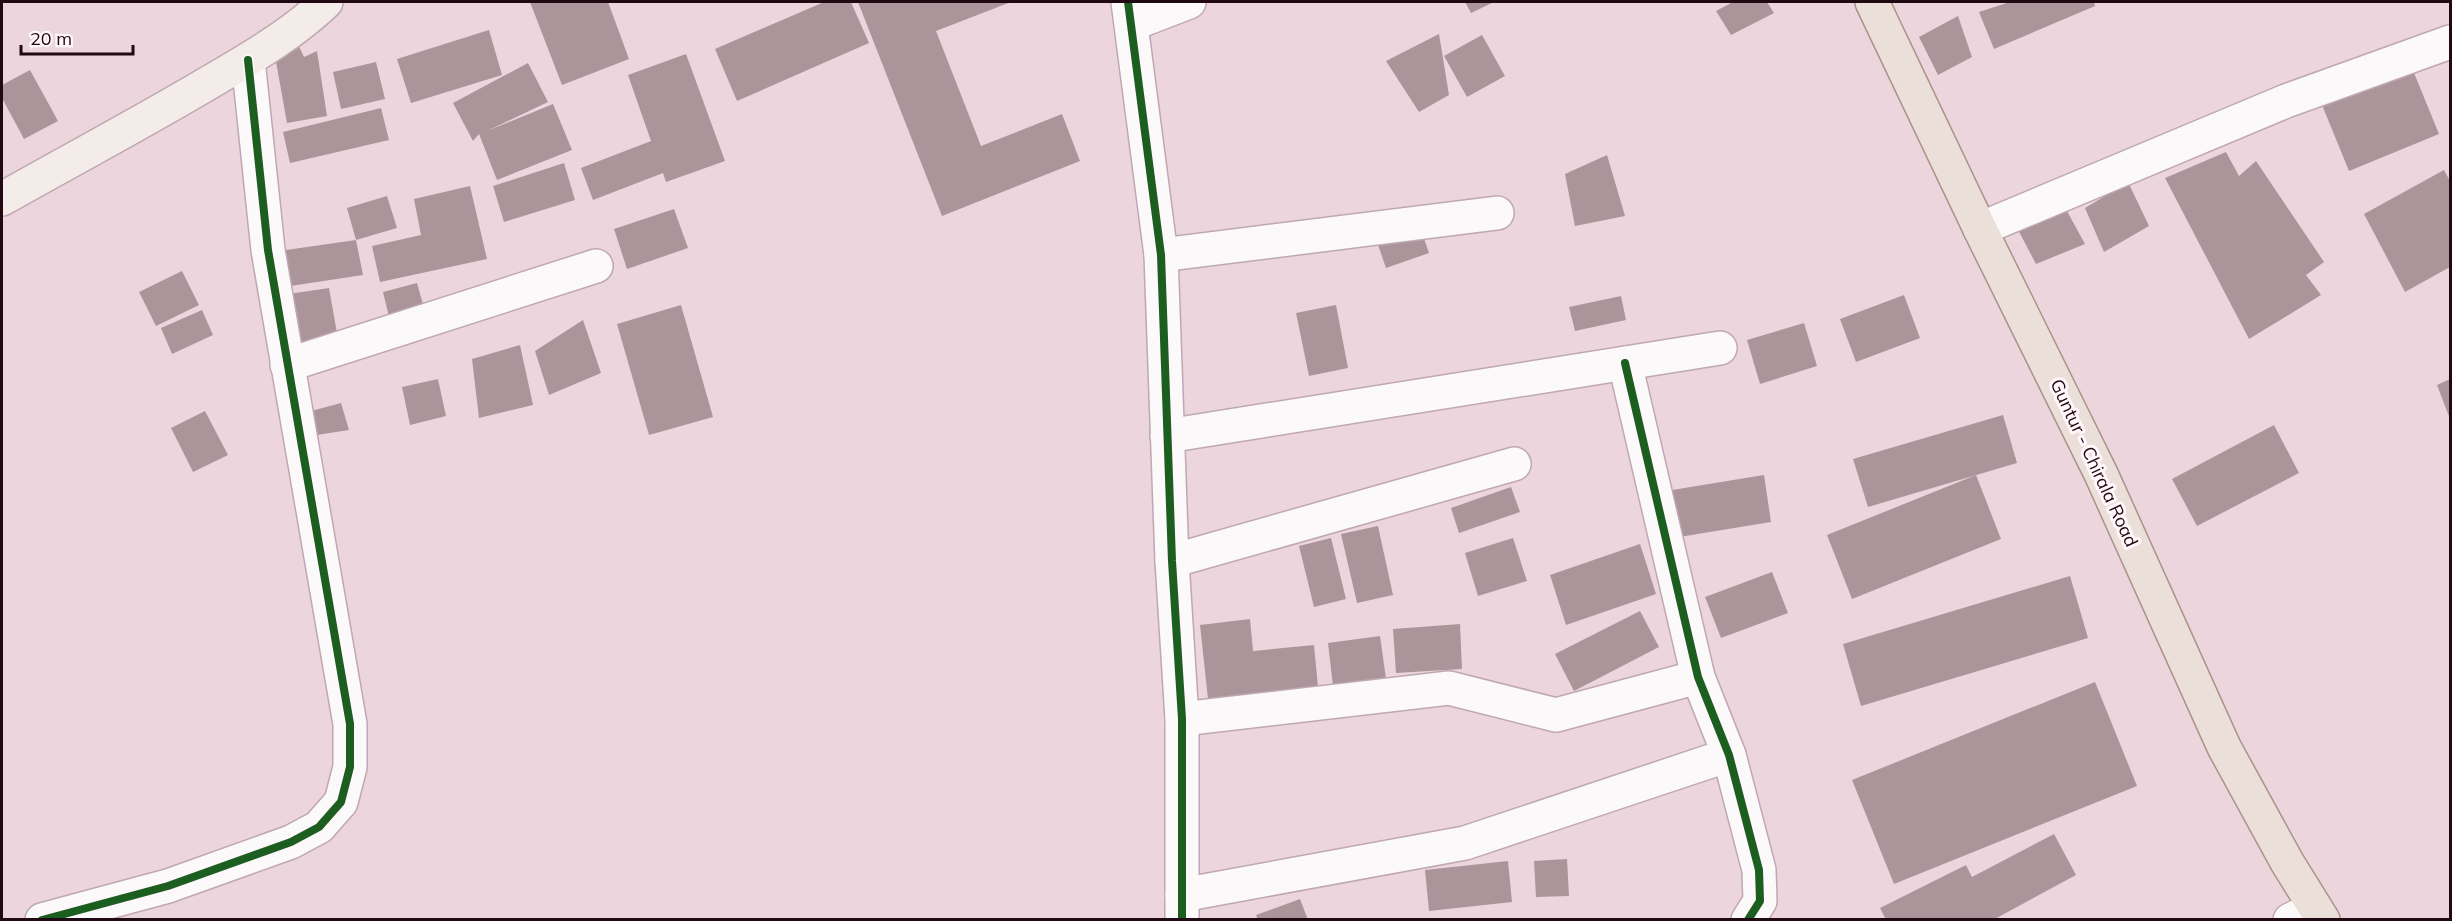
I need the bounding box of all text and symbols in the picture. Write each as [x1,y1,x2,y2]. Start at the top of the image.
scale bar [21,18,134,56]
text: 20 m [30,27,72,50]
street label: Guntur - Chirala Road [2045,375,2143,550]

